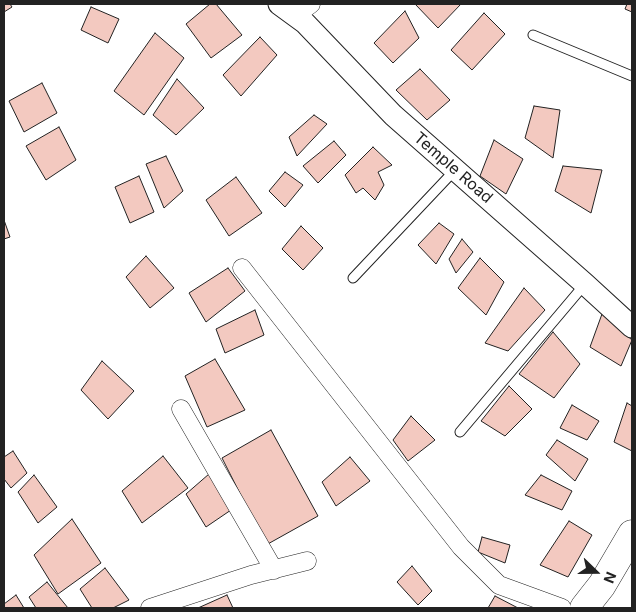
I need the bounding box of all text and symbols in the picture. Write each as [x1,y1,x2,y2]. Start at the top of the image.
street label: Temple Road [410,128,496,208]
north arrow [571,547,621,597]
text: N [600,570,620,586]

